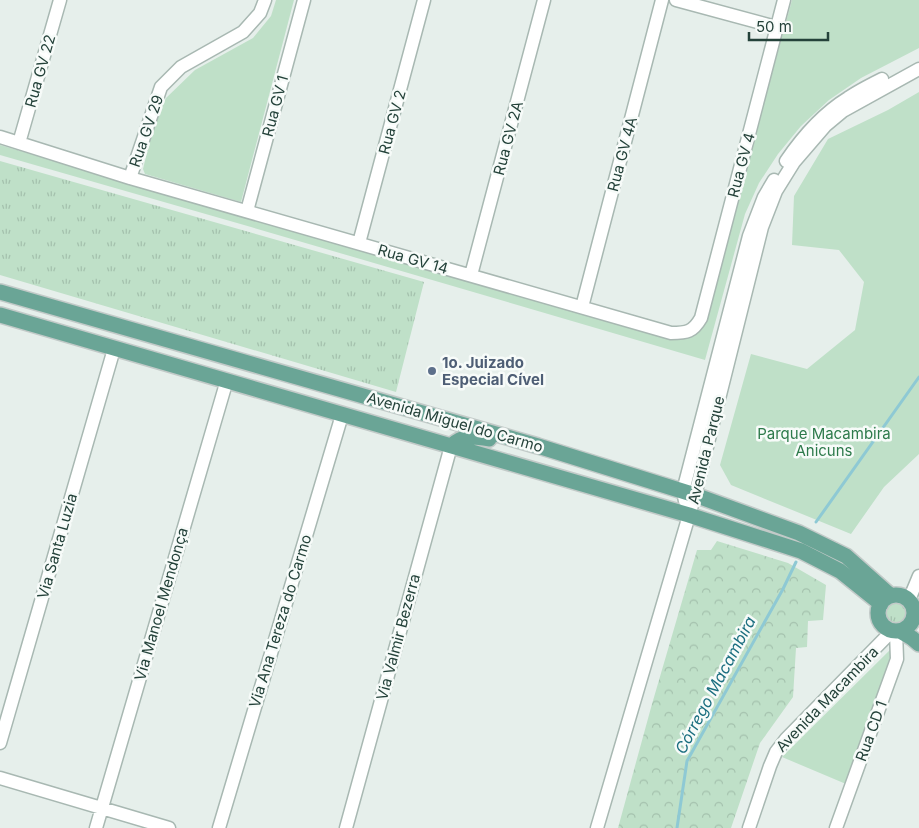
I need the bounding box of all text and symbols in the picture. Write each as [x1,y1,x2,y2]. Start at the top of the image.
scale bar [749,10,828,42]
text: 50 m [756,17,792,36]
street label: Rua GV 22 [21,32,59,110]
street label: Rua GV 1 [258,73,292,139]
street label: Rua GV 2 [374,88,410,156]
street label: Rua GV 29 [125,92,167,170]
street label: Rua GV 2A [489,99,527,177]
street label: Rua GV 4A [603,115,641,193]
street label: Rua GV 4 [723,131,759,199]
street label: Rua GV 14 [376,240,450,278]
place label: 1o. Juizado Especial Cível [442,353,544,389]
marker: 1o. Juizado Especial Cível [426,365,438,377]
street label: Avenida Miguel do Carmo [365,388,545,456]
street label: Avenida Parque [683,394,729,506]
park label: Parque Macambira Anicuns [757,424,891,460]
street label: Via Santa Luzia [33,491,81,601]
street label: Via Manoel Mendonça [130,525,192,683]
street label: Via Ana Tereza do Carmo [245,532,315,710]
street label: Via Valmir Bezerra [372,572,424,702]
water label: Córrego Macambira [670,613,760,757]
street label: Avenida Macambira [772,642,882,756]
street label: Rua CD 1 [851,698,891,764]

